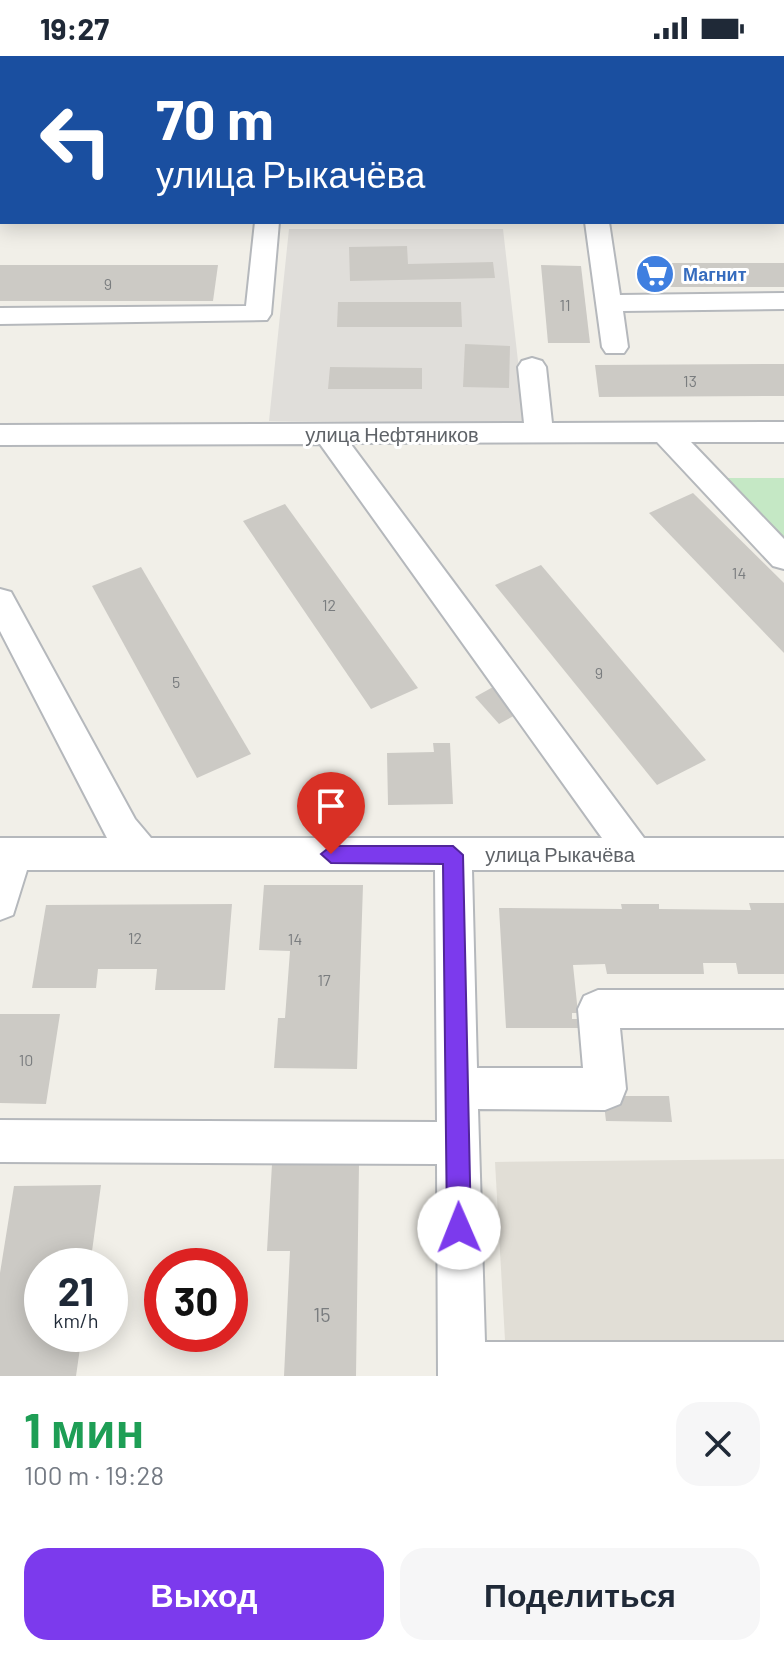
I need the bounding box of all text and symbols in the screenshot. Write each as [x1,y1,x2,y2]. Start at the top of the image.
text: 19:27 [40,10,109,46]
text: 70 m [156,84,274,151]
icon: left [24,88,128,192]
text: улица Рыкачёва [156,152,425,195]
supermarket icon: Магнит [634,253,676,295]
place label: Магнит [683,263,747,285]
house number: 9 [104,274,112,293]
house number: 11 [559,295,571,314]
house number: 13 [683,371,697,390]
street label: улица Нефтяников [305,422,479,446]
house number: 14 [732,563,746,582]
house number: 12 [322,595,336,614]
house number: 9 [595,663,603,682]
house number: 5 [172,672,180,691]
pin [297,772,365,854]
icon: arrive [309,784,353,828]
street label: улица Рыкачёва [485,842,636,866]
house number: 12 [128,928,142,947]
house number: 14 [288,929,302,948]
house number: 17 [317,970,331,989]
house number: 10 [19,1050,33,1069]
position arrow [417,1186,501,1270]
speed limit sign: 30 [144,1248,248,1352]
text: 21 [58,1266,94,1314]
house number: 15 [313,1302,331,1326]
text: km/h [53,1308,99,1332]
text: 1 мин [24,1400,145,1458]
button: close [676,1402,760,1486]
text: 100 m · 19:28 [24,1459,164,1490]
button: Выход [24,1548,384,1640]
button: Поделиться [400,1548,760,1640]

